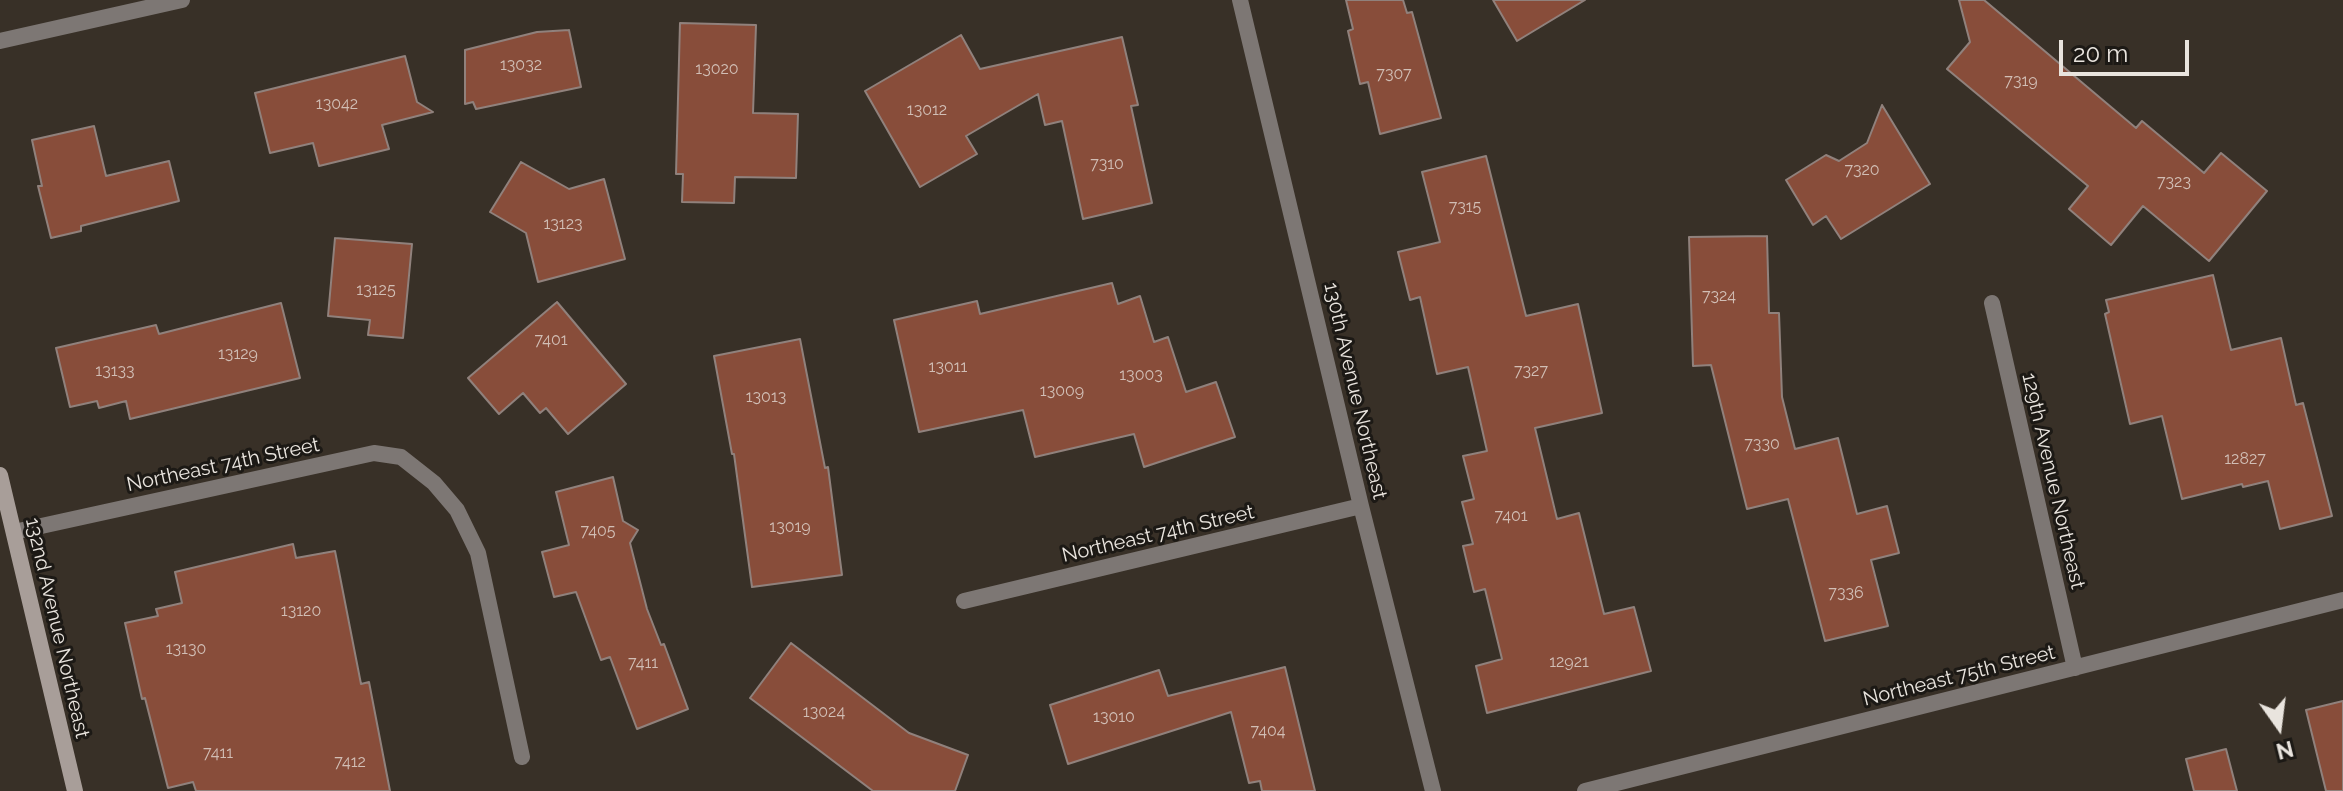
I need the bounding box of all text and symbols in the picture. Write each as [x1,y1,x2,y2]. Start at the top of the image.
scale bar [2063,24,2193,74]
text: 20 m [2073,39,2128,68]
house number: 13032 [500,55,542,75]
house number: 13020 [695,59,739,79]
house number: 7307 [1376,64,1412,84]
house number: 7319 [2004,71,2038,91]
house number: 13042 [316,94,358,114]
house number: 13012 [907,100,947,120]
house number: 7310 [1090,154,1124,174]
house number: 7320 [1844,160,1880,180]
house number: 7323 [2157,172,2191,192]
house number: 7315 [1449,197,1481,217]
house number: 13123 [543,214,583,234]
house number: 13125 [356,280,396,300]
street label: 130th Avenue Northeast [1318,280,1392,502]
house number: 7324 [1702,286,1736,306]
house number: 7401 [534,330,568,350]
house number: 13129 [218,344,258,364]
house number: 13011 [929,357,967,377]
house number: 13133 [95,361,135,381]
house number: 7327 [1514,361,1548,381]
house number: 13003 [1119,365,1163,385]
street label: 129th Avenue Northeast [2016,371,2090,591]
house number: 13009 [1040,381,1084,401]
house number: 13013 [746,387,786,407]
street label: Northeast 74th Street [125,433,321,497]
house number: 7330 [1744,434,1780,454]
house number: 12827 [2224,449,2266,469]
street label: Northeast 74th Street [1060,500,1256,568]
house number: 7401 [1494,506,1528,526]
street label: 132nd Avenue Northeast [20,515,94,741]
house number: 13019 [769,517,811,537]
house number: 7405 [581,521,615,541]
house number: 7336 [1828,583,1864,603]
house number: 13120 [281,601,321,621]
house number: 13130 [166,639,206,659]
street label: Northeast 75th Street [1861,641,2057,711]
house number: 12921 [1549,652,1589,672]
house number: 7411 [628,653,658,673]
north arrow [2239,687,2319,767]
house number: 13024 [803,702,845,722]
house number: 13010 [1093,707,1135,727]
house number: 7404 [1250,721,1286,741]
text: N [2274,736,2296,765]
house number: 7411 [203,743,233,763]
house number: 7412 [334,752,366,772]

